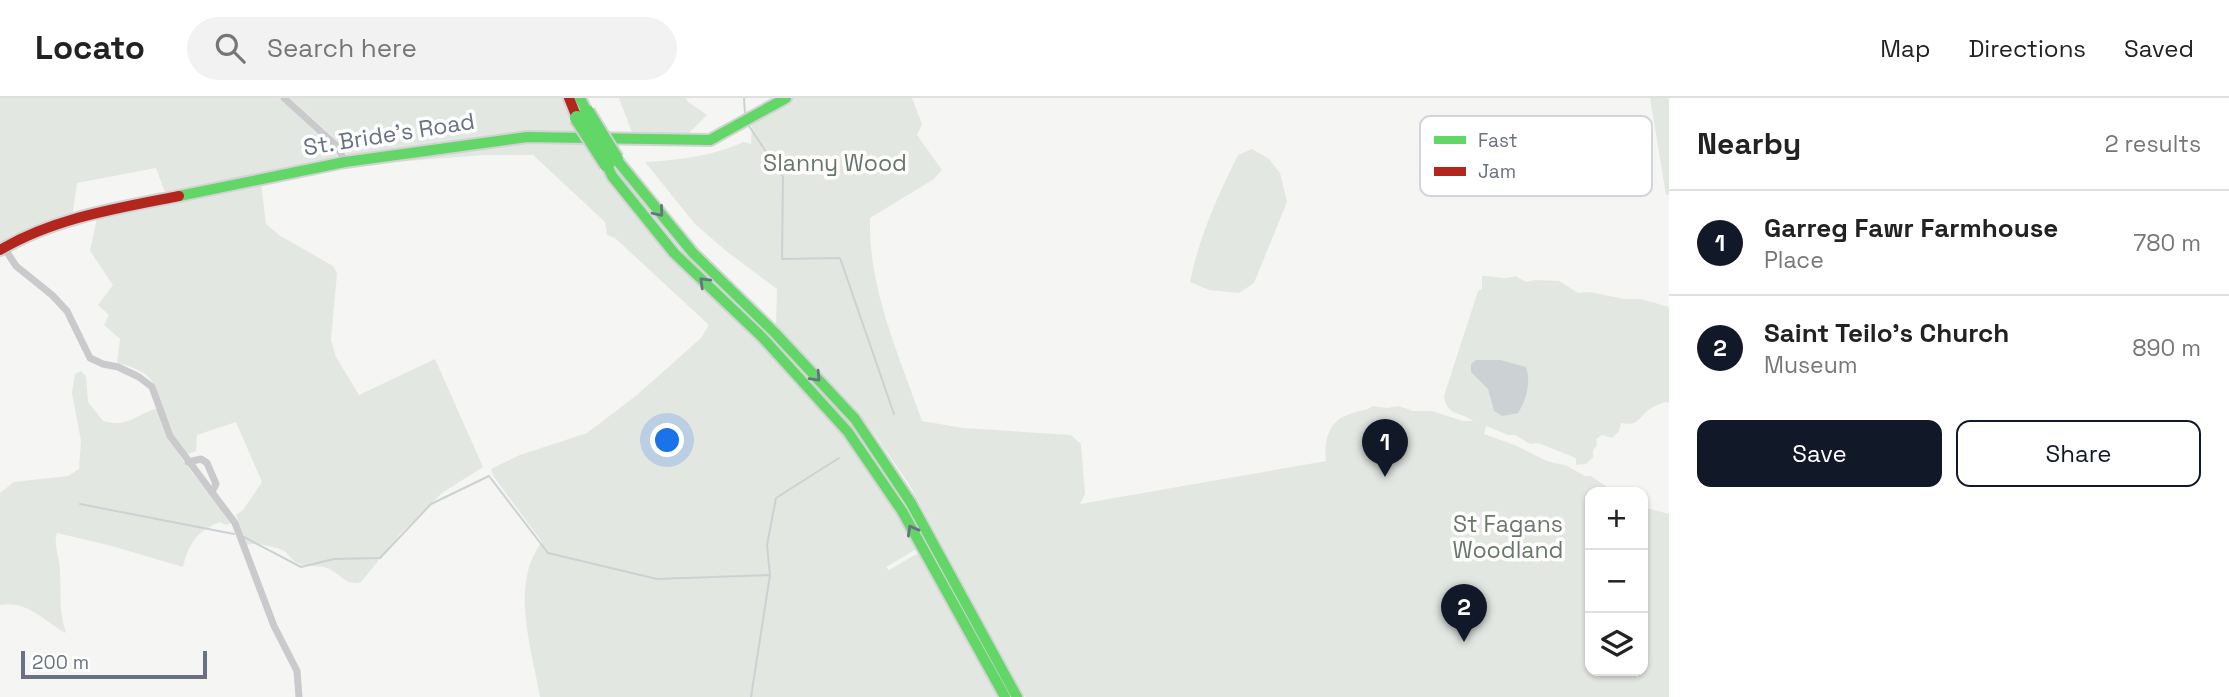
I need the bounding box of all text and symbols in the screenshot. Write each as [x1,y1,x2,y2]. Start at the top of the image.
search box [187,17,677,80]
text: Locato [35,27,145,69]
icon: search [211,29,249,67]
text: Search here [267,31,417,65]
text: Map [1880,33,1930,64]
text: Directions [1968,33,2086,64]
text: Saved [2124,33,2194,64]
street label: St. Bride's Road [301,106,477,162]
legend [1420,116,1652,196]
text: Nearby [1697,124,1801,163]
text: Fast [1478,128,1518,153]
text: 2 results [2105,129,2201,159]
park label: Slanny Wood [763,148,907,178]
text: Jam [1478,159,1516,184]
one-way arrow [651,204,663,217]
text: Garreg Fawr Farmhouse [1764,211,2058,245]
text: 1 [1715,228,1725,258]
text: 780 m [2133,228,2201,258]
text: Place [1764,245,1824,275]
one-way arrow [700,277,713,290]
text: Saint Teilo's Church [1764,316,2009,350]
text: 2 [1713,333,1727,363]
text: 890 m [2132,333,2201,363]
text: Museum [1764,350,1858,380]
one-way arrow [807,369,820,382]
pin: 1 [1362,419,1408,477]
button: Save [1697,420,1942,487]
button: Share [1956,420,2201,487]
your location [650,423,684,457]
map controls [1585,487,1648,676]
button: + [1585,487,1648,550]
park label: St Fagans Woodland [1453,509,1563,565]
one-way arrow [907,525,920,538]
button: − [1585,550,1648,613]
pin: 2 [1441,584,1487,642]
button: layers [1585,613,1648,676]
scale bar [21,648,206,680]
text: 200 m [32,650,89,675]

